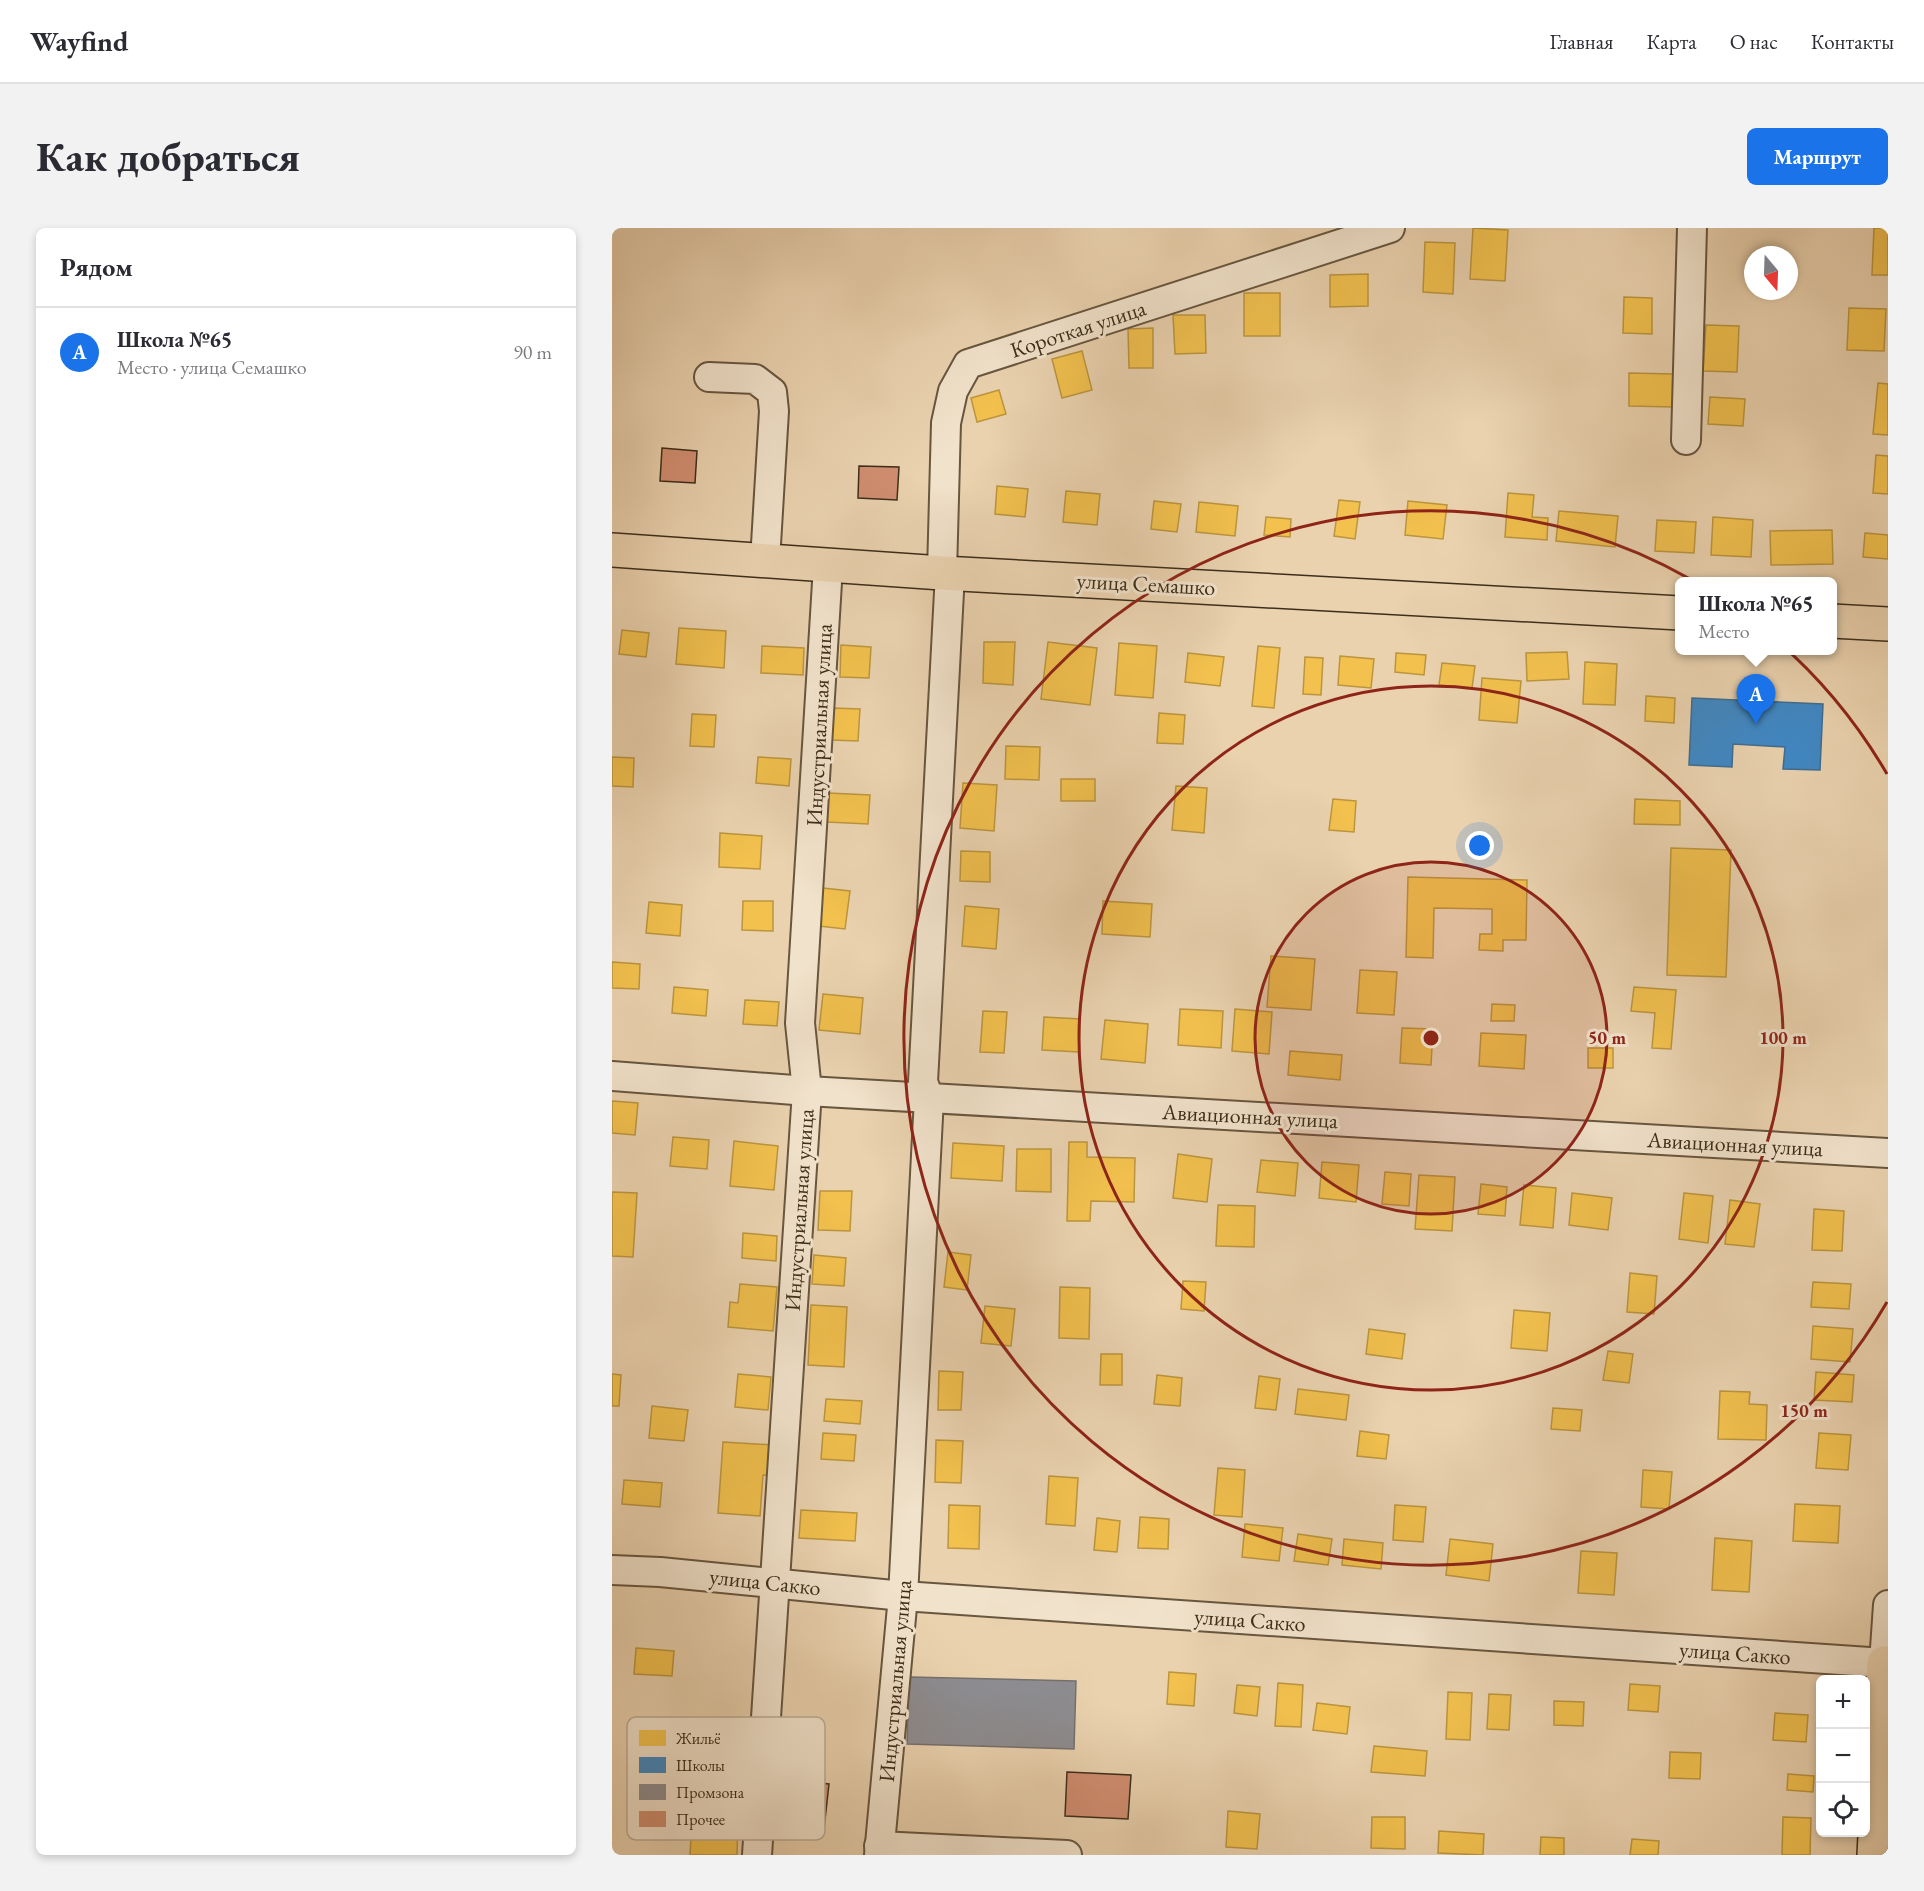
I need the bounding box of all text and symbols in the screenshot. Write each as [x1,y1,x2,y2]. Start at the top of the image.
text: Wayfind [30,23,128,59]
text: Главная [1549,28,1613,55]
text: Карта [1646,28,1697,55]
text: О нас [1730,28,1778,55]
text: Контакты [1811,28,1894,55]
button: Маршрут [1747,128,1888,185]
text: Как добраться [36,129,300,184]
north arrow [1744,246,1798,300]
text: Рядом [60,250,133,284]
street label: Короткая улица [1007,293,1150,365]
text: Школа №65 [117,325,232,354]
text: A [72,339,87,365]
text: 90 m [513,339,552,365]
text: Место · улица Семашко [117,354,307,380]
street label: улица Семашко [1076,566,1216,602]
popup [1675,577,1837,655]
text: Школа №65 [1698,589,1814,618]
text: Место [1698,618,1750,644]
street label: Индустриальная улица [799,623,839,827]
pin: A [1736,674,1776,724]
your location [1465,831,1494,860]
text: 50 m [1588,1026,1626,1049]
text: 100 m [1759,1026,1807,1049]
centre of rings [1421,1028,1441,1048]
street label: Авиационная улица [1160,1097,1339,1135]
street label: Индустриальная улица [777,1108,821,1312]
street label: Авиационная улица [1645,1125,1824,1163]
text: 150 m [1780,1399,1828,1422]
street label: улица Сакко [708,1562,822,1602]
street label: Индустриальная улица [872,1578,918,1783]
street label: улица Сакко [1193,1602,1307,1638]
street label: улица Сакко [1678,1635,1792,1671]
map controls [1816,1675,1870,1837]
button: + [1816,1675,1870,1729]
legend [627,1717,825,1840]
text: Жильё [675,1728,721,1749]
button: − [1816,1729,1870,1783]
text: Школы [676,1755,725,1776]
text: Промзона [676,1782,745,1803]
button: locate [1816,1783,1870,1837]
text: Прочее [676,1809,725,1830]

